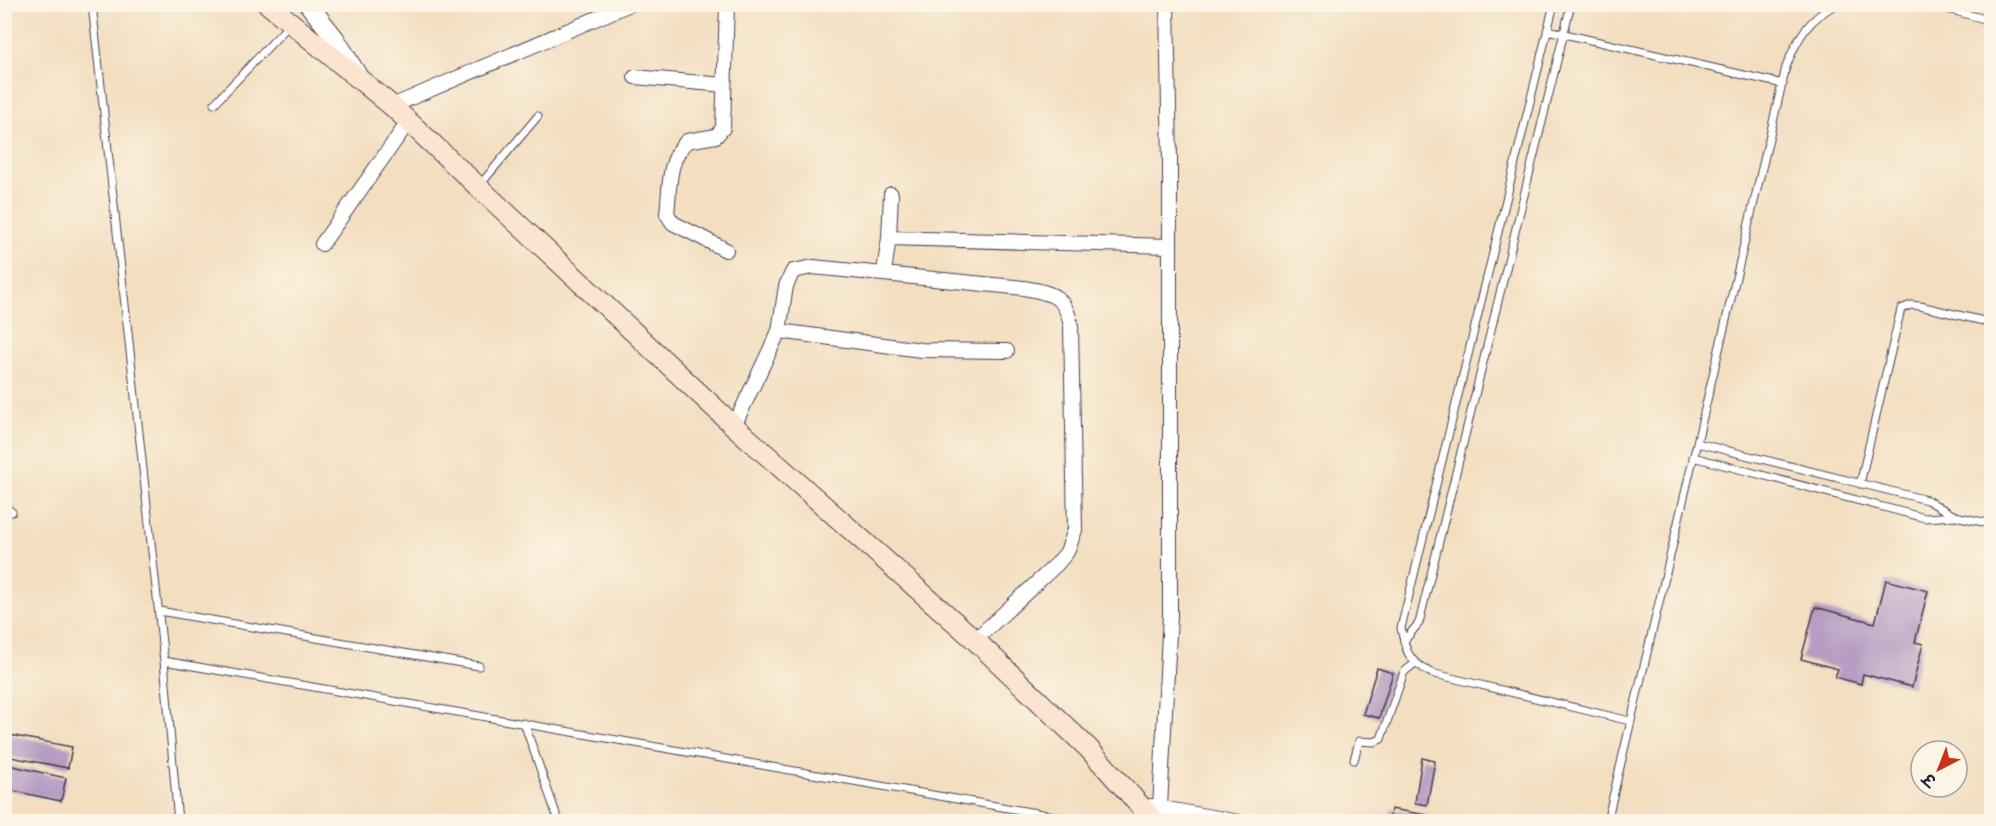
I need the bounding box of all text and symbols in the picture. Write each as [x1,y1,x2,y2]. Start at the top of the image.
north arrow [1909,739,1969,799]
text: उ [1917,765,1944,792]

